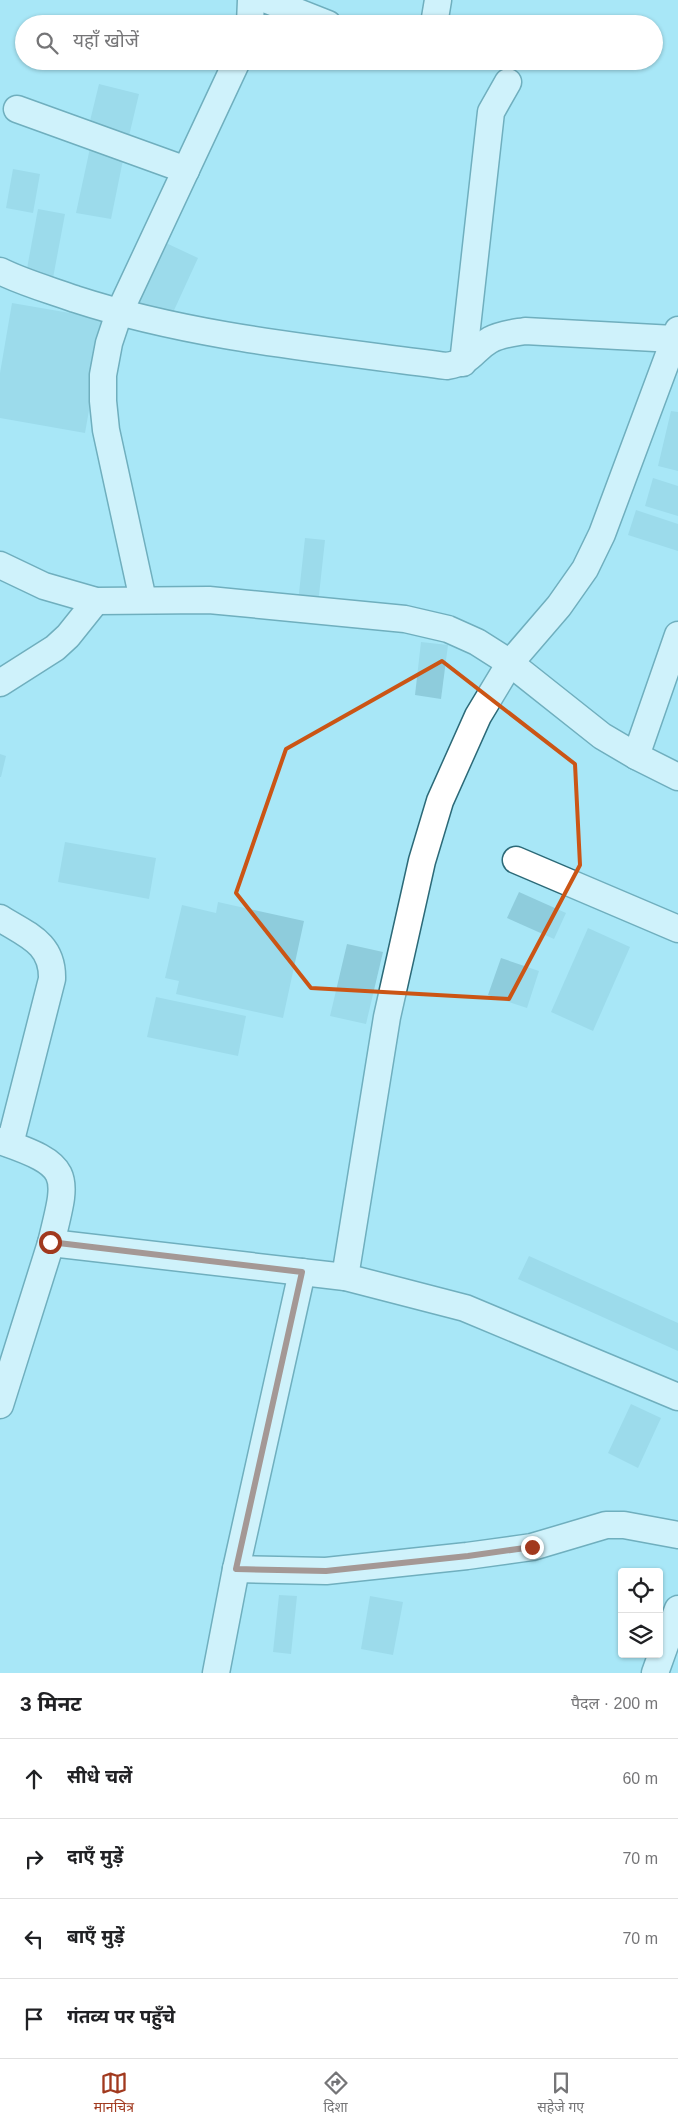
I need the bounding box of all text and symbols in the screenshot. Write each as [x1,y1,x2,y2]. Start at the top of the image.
search box [15,15,663,70]
icon: search [33,29,61,57]
text: यहाँ खोजें [73,30,139,51]
route start [39,1231,62,1254]
route end [521,1536,544,1559]
map controls [618,1568,663,1658]
button: locate [618,1568,663,1613]
button: layers [618,1613,663,1658]
text: 3 मिनट [20,1692,82,1715]
text: पैदल · 200 m [571,1695,658,1712]
icon: ahead [20,1765,48,1793]
text: सीधे चलें [67,1766,132,1787]
text: 60 m [622,1770,658,1787]
icon: right [20,1845,48,1873]
text: दाएँ मुड़ें [67,1846,123,1867]
text: 70 m [622,1850,658,1867]
icon: left [20,1925,48,1953]
text: बाएँ मुड़ें [67,1926,124,1947]
text: 70 m [622,1930,658,1947]
icon: arrive [20,2005,48,2033]
text: गंतव्य पर पहुँचे [67,2006,175,2027]
tab: मानचित्र [94,2069,134,2118]
tab: दिशा [322,2069,350,2118]
tab: सहेजे गए [537,2069,584,2118]

